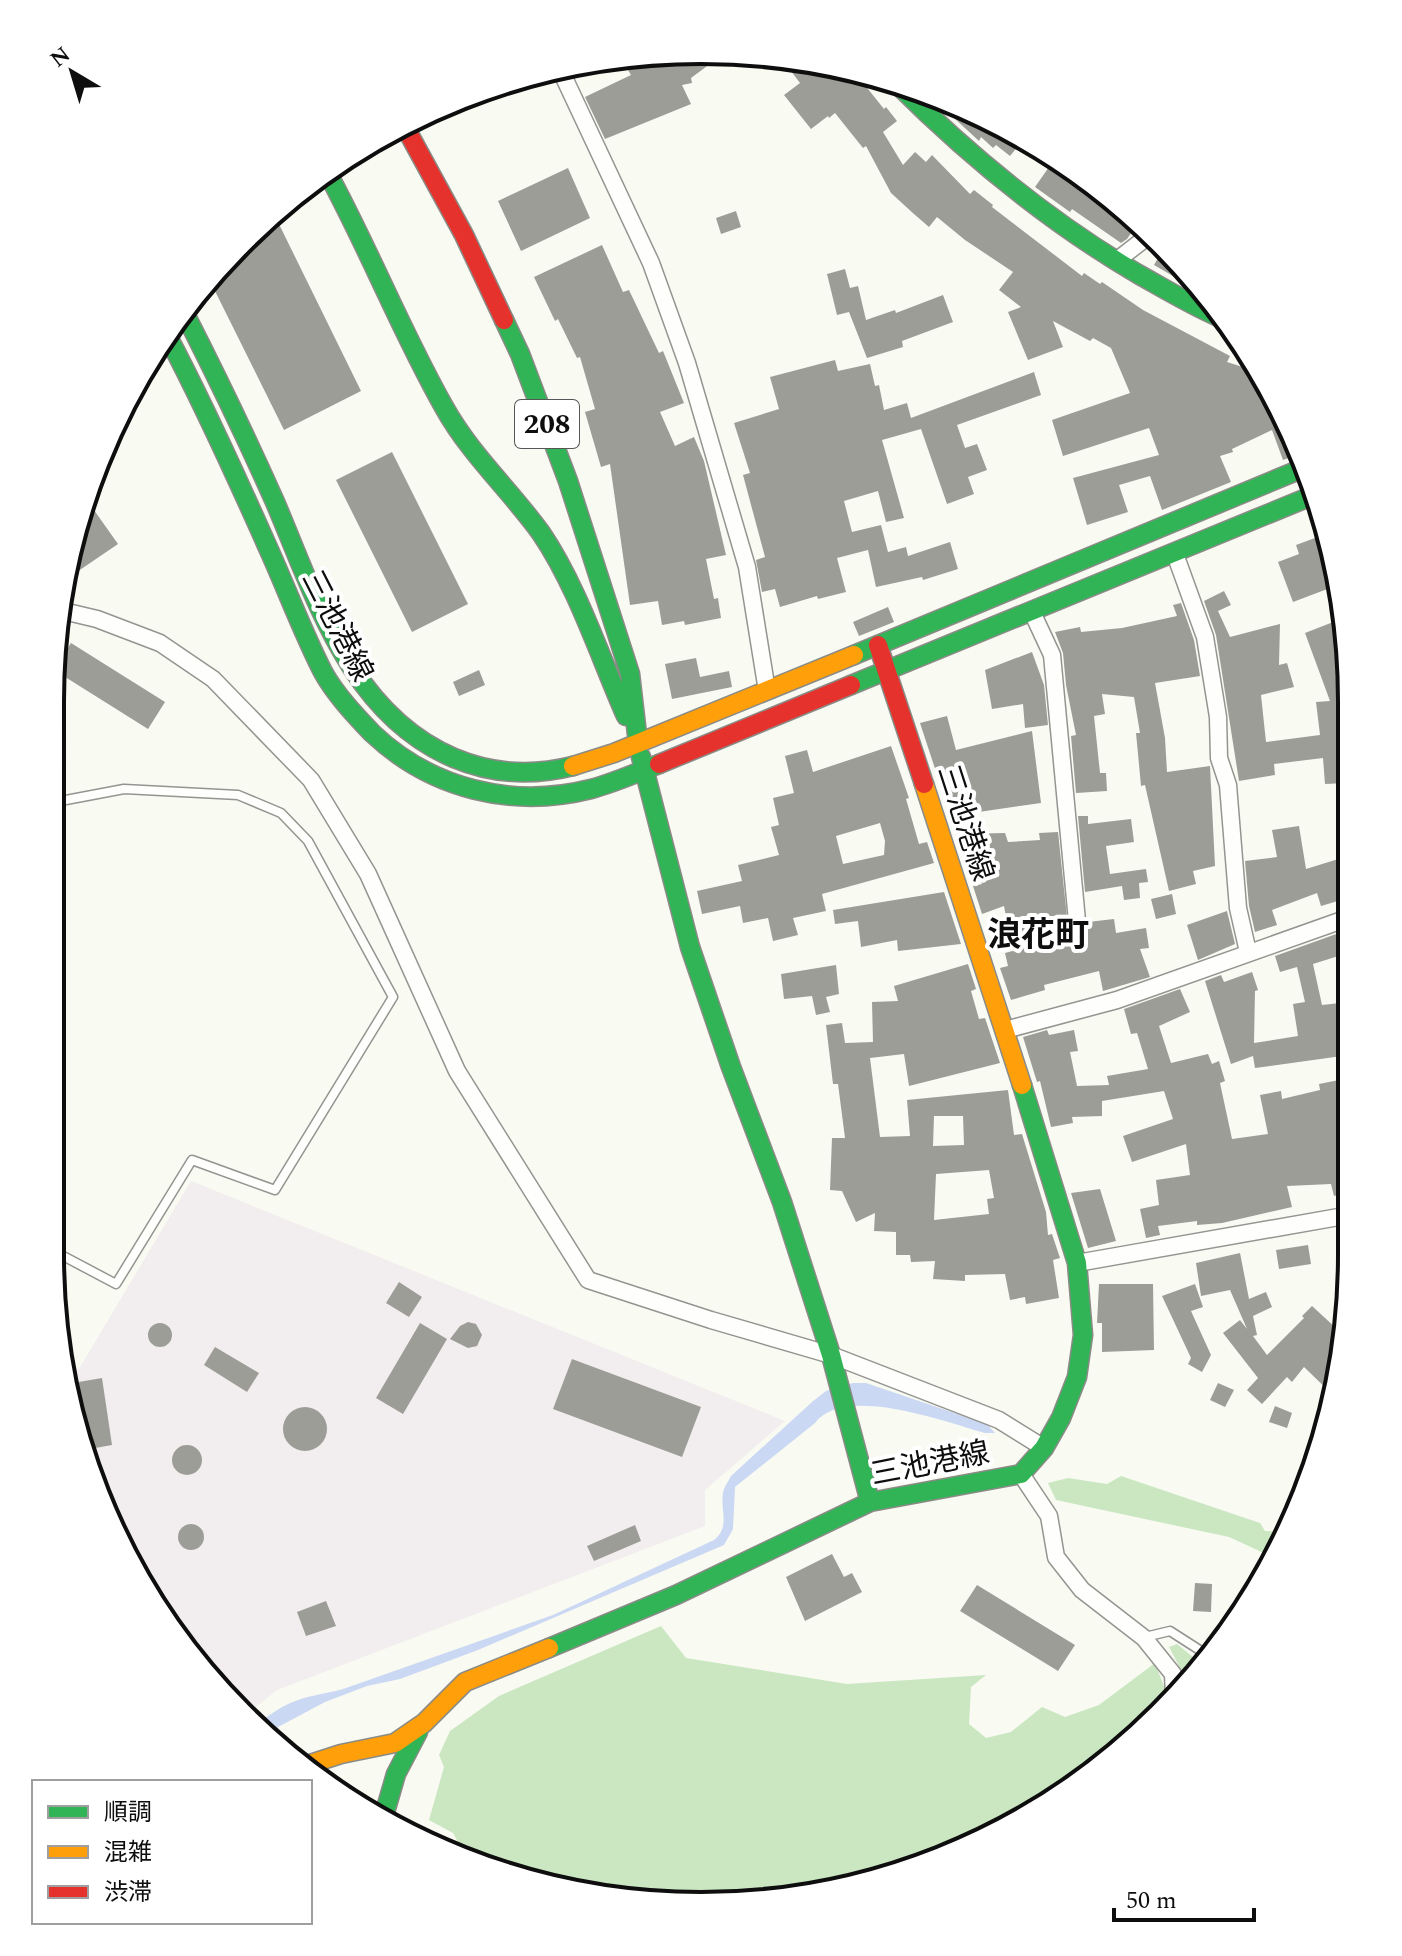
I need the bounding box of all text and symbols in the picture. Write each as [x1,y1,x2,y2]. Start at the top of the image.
north arrow [32,32,112,112]
text: N [43,39,78,76]
road number: 208 [515,400,579,448]
street label: 三池港線 [289,562,385,690]
street label: 三池港線 [925,759,1005,887]
district label: 浪花町 [987,910,1089,962]
street label: 三池港線 [867,1430,993,1498]
legend [32,1780,312,1924]
text: 順調 [104,1795,152,1831]
text: 混雑 [104,1835,152,1871]
scale bar [1114,1872,1254,1922]
text: 渋滞 [104,1875,152,1911]
text: 50 m [1126,1883,1177,1919]

